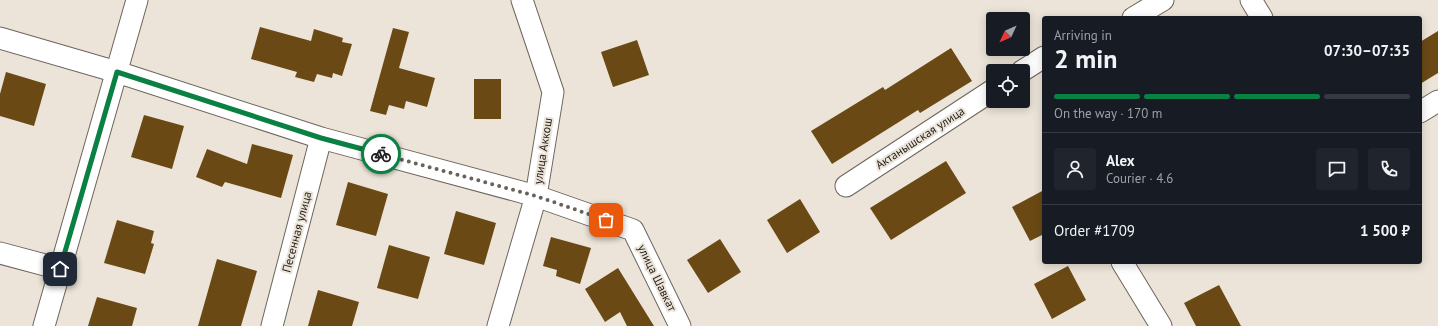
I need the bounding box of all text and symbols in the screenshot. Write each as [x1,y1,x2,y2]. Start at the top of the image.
north arrow [986,12,1030,56]
map controls [986,12,1030,108]
text: Arriving in [1054,27,1112,44]
text: 07:30–07:35 [1324,41,1410,60]
text: 2 min [1054,42,1117,75]
button: locate [986,64,1030,108]
street label: Актанышская улица [872,103,967,172]
text: On the way · 170 m [1054,105,1162,122]
street label: улица Аккош [530,117,555,185]
courier [361,134,401,174]
icon: bike [370,143,392,165]
button: person [1054,148,1096,190]
button: chat [1316,148,1358,190]
button: phone [1368,148,1410,190]
text: Alex [1106,151,1135,170]
text: Courier · 4.6 [1106,170,1173,187]
street label: Песенная улица [278,190,315,274]
pin [589,203,623,237]
icon: bag [595,209,617,231]
text: Order #1709 [1054,221,1135,240]
text: 1 500 ₽ [1360,221,1410,240]
street label: улица Шавкат [635,242,680,314]
pin [43,252,77,286]
icon: home [49,258,71,280]

